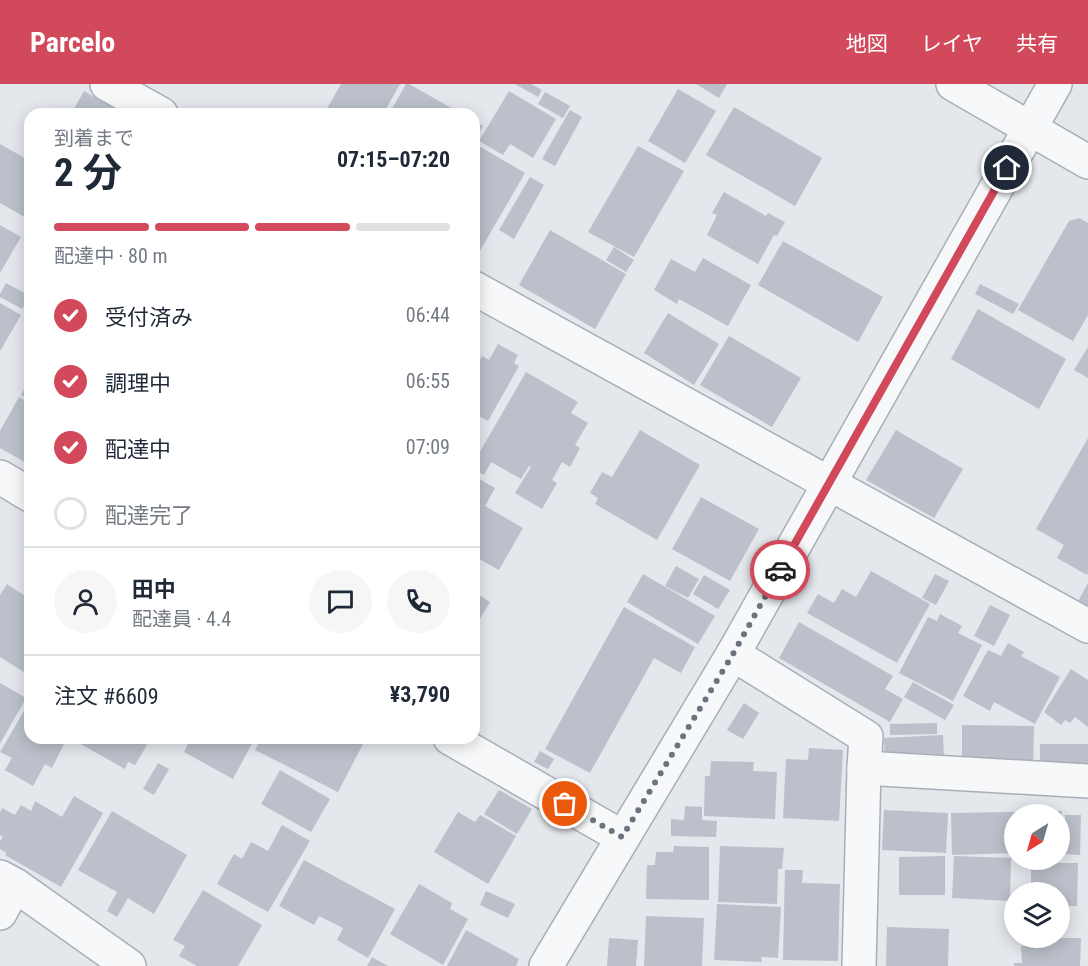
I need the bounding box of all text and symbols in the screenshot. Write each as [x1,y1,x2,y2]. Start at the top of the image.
text: Parcelo [30,26,115,59]
text: 地図 [846,32,888,56]
text: レイヤ [921,32,983,56]
text: 共有 [1016,32,1058,56]
text: 到着まで [54,126,134,150]
pin [981,142,1032,193]
text: 07:15–07:20 [337,147,450,172]
text: 2 分 [54,150,122,196]
icon: home [990,151,1023,184]
text: 配達中 · 80 m [54,244,167,268]
icon: check [54,299,87,332]
text: 06:44 [406,303,450,327]
text: 受付済み [105,305,193,330]
icon: check [54,365,87,398]
text: 06:55 [406,369,450,393]
text: 調理中 [105,371,171,396]
icon: check [54,431,87,464]
text: 07:09 [406,435,450,459]
text: 配達中 [105,437,171,462]
text: 配達完了 [105,503,193,528]
courier [750,540,810,600]
icon: car [764,554,797,587]
button: person [54,570,117,633]
button: chat [309,570,372,633]
button: phone [387,570,450,633]
text: 田中 [132,577,176,602]
text: 配達員 · 4.4 [132,607,231,631]
text: ¥3,790 [390,682,450,707]
text: 注文 #6609 [54,684,159,709]
pin [539,778,590,829]
icon: bag [548,787,581,820]
north arrow [1004,804,1070,870]
map controls [1004,804,1070,948]
button: layers [1004,882,1070,948]

